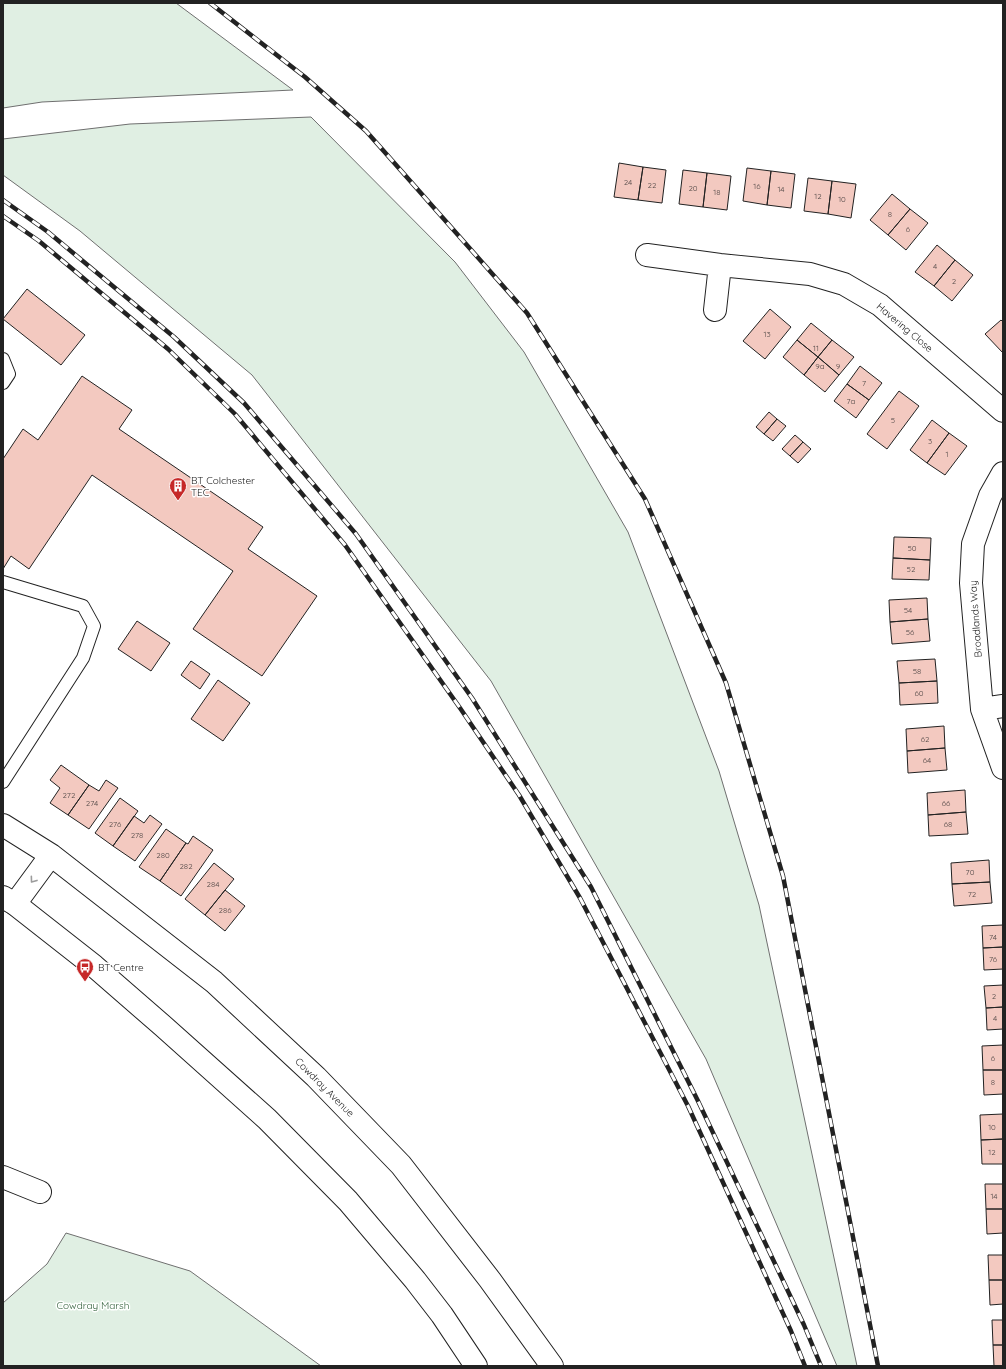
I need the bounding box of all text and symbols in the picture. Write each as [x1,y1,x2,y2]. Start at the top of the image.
house number: 24 [624,177,632,187]
house number: 22 [648,180,657,190]
house number: 16 [753,181,761,191]
house number: 20 [688,183,698,193]
house number: 14 [777,184,785,194]
house number: 18 [713,187,721,197]
house number: 12 [814,191,822,201]
house number: 10 [838,194,846,204]
house number: 8 [888,209,892,219]
house number: 6 [906,224,911,234]
house number: 4 [933,261,937,271]
house number: 2 [952,276,957,286]
street label: Havering Close [874,300,936,355]
house number: 13 [763,329,771,339]
house number: 11 [813,343,819,353]
house number: 9a [815,361,825,371]
house number: 9 [836,361,841,371]
house number: 7 [862,378,866,388]
house number: 7a [847,396,856,406]
house number: 5 [891,415,895,425]
house number: 3 [928,436,932,446]
house number: 1 [946,449,949,459]
place label: BT Colchester TEC [191,474,255,499]
building icon: BT Colchester TEC [168,476,188,501]
house number: 50 [907,543,917,553]
house number: 52 [907,564,916,574]
street label: Broadlands Way [966,580,985,658]
house number: 54 [904,605,912,615]
house number: 56 [906,627,915,637]
house number: 58 [913,666,921,676]
house number: 60 [914,688,924,698]
house number: 62 [921,734,930,744]
house number: 64 [923,755,931,765]
house number: 272 [63,790,76,800]
house number: 274 [86,798,98,808]
house number: 66 [942,798,951,808]
house number: 276 [109,819,122,829]
house number: 68 [944,819,952,829]
house number: 278 [131,830,143,840]
house number: 280 [156,850,170,860]
house number: 282 [179,861,193,871]
house number: 70 [966,867,975,877]
one-way arrow [30,876,38,883]
house number: 284 [207,879,219,889]
house number: 72 [968,889,977,899]
house number: 286 [218,905,232,915]
house number: 74 [989,932,997,942]
house number: 76 [989,954,998,964]
bus stop icon: BT Centre [75,957,95,982]
place label: BT Centre [98,961,144,974]
house number: 2 [992,991,997,1001]
house number: 4 [993,1013,997,1023]
house number: 6 [991,1053,996,1063]
street label: Cowdray Avenue [292,1055,357,1120]
house number: 8 [991,1077,995,1087]
house number: 10 [988,1122,996,1132]
house number: 12 [988,1147,996,1157]
house number: 14 [990,1191,998,1201]
park label: Cowdray Marsh [57,1299,129,1312]

